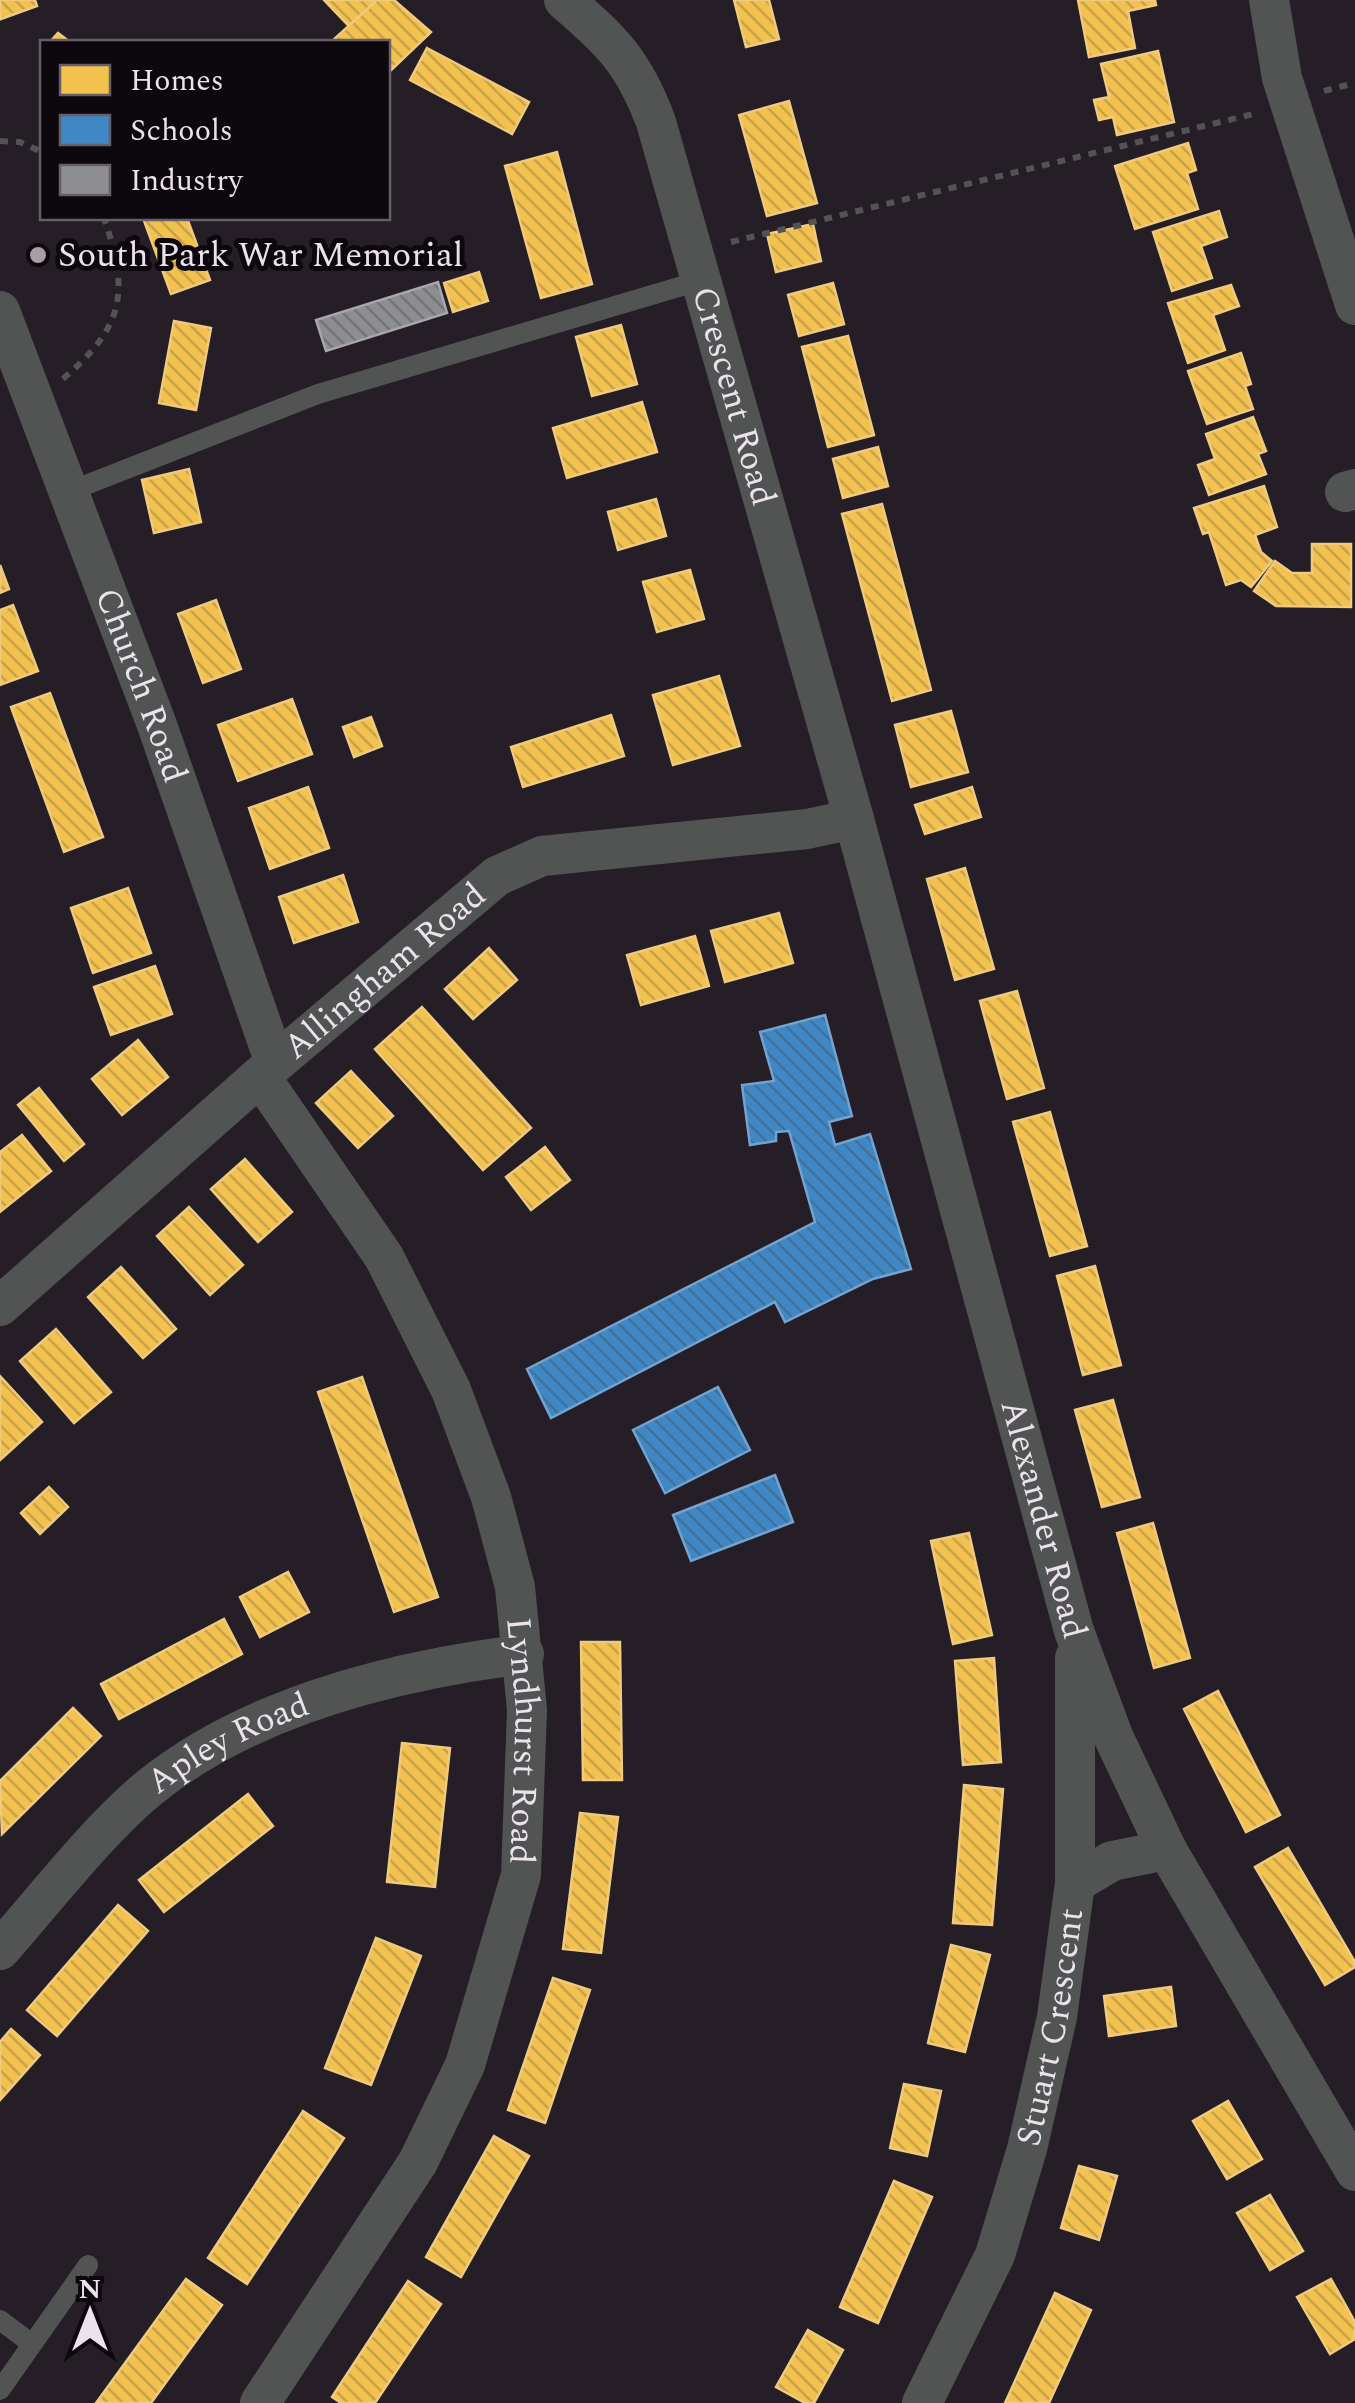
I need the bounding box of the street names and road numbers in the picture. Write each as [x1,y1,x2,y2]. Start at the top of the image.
street label: Crescent Road [678,280,790,512]
street label: Church Road [81,580,202,790]
street label: Allingham Road [271,870,498,1072]
street label: Alexander Road [986,1394,1101,1645]
street label: Lyndhurst Road [492,1615,554,1865]
street label: Apley Road [135,1678,316,1807]
street label: Stuart Crescent [1002,1905,1098,2151]

